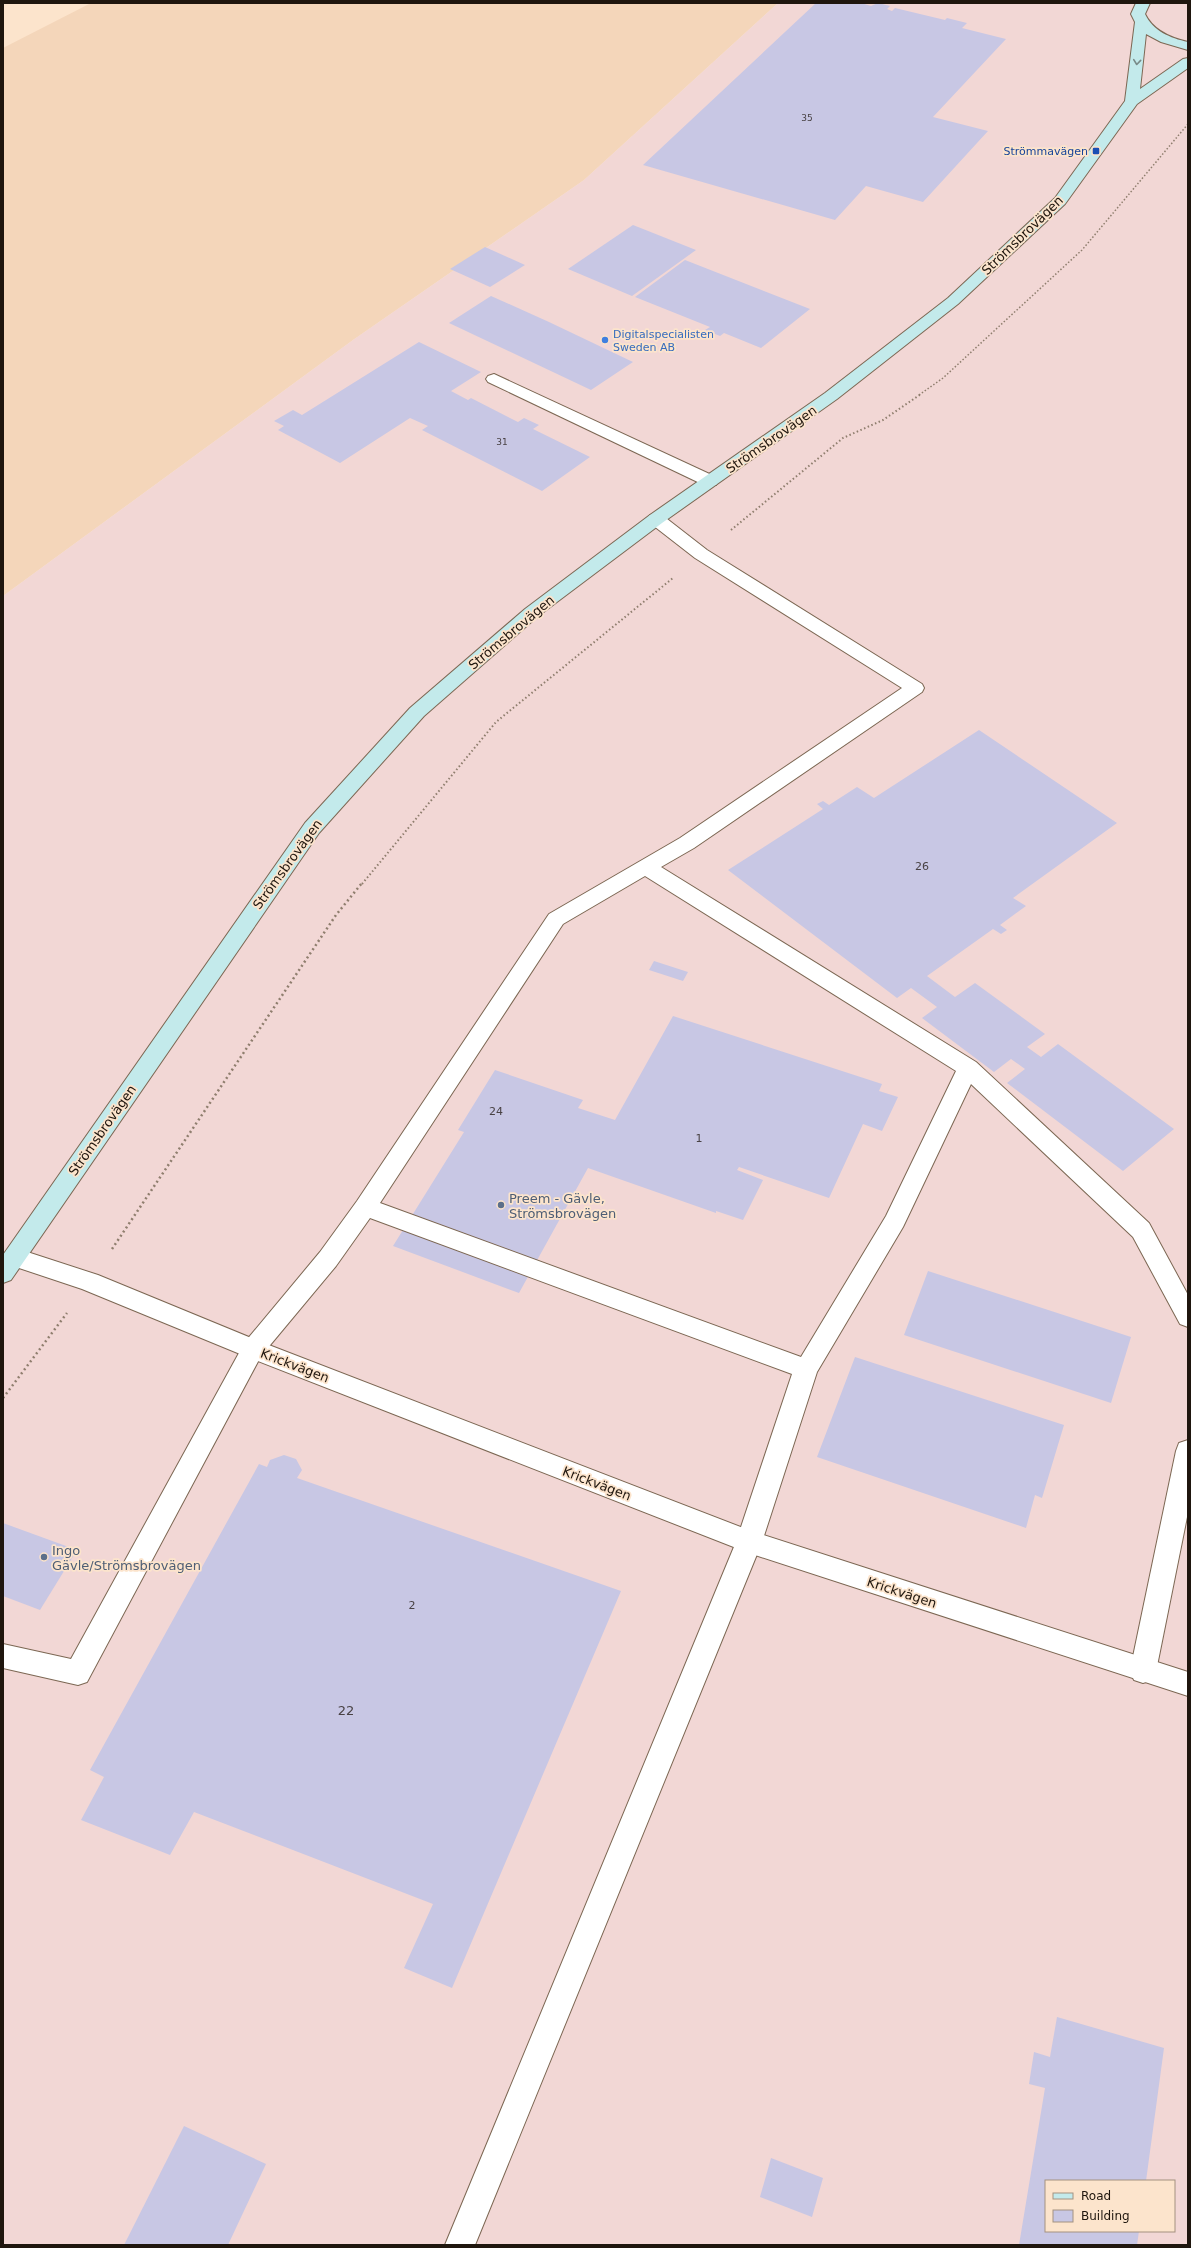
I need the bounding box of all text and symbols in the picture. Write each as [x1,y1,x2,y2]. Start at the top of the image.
one-way arrow [1133,59,1142,65]
house number: 35 [801,113,813,123]
place label: Strömmavägen [1004,145,1088,158]
marker: Strömmavägen [1091,146,1101,156]
street label: Strömsbrovägen [979,193,1066,278]
place label: Digitalspecialisten Sweden AB [613,328,714,354]
marker: Digitalspecialisten Sweden AB [600,335,610,345]
street label: Strömsbrovägen [723,403,820,476]
house number: 31 [496,437,508,447]
street label: Strömsbrovägen [465,592,557,673]
street label: Strömsbrovägen [250,817,325,912]
house number: 26 [915,860,929,873]
street label: Strömsbrovägen [66,1082,139,1179]
house number: 24 [489,1105,503,1118]
house number: 1 [696,1132,703,1145]
place label: Preem - Gävle, Strömsbrovägen [509,1191,616,1221]
marker: Preem - Gävle, Strömsbrovägen [496,1200,506,1210]
street label: Krickvägen [258,1346,331,1385]
street label: Krickvägen [560,1464,633,1503]
place label: Ingo Gävle/Strömsbrovägen [52,1543,201,1573]
marker: Ingo Gävle/Strömsbrovägen [39,1552,49,1562]
street label: Krickvägen [865,1574,939,1611]
house number: 2 [409,1599,416,1612]
house number: 22 [338,1703,354,1718]
legend [1045,2180,1175,2232]
text: Road [1081,2189,1111,2203]
text: Building [1081,2209,1130,2223]

